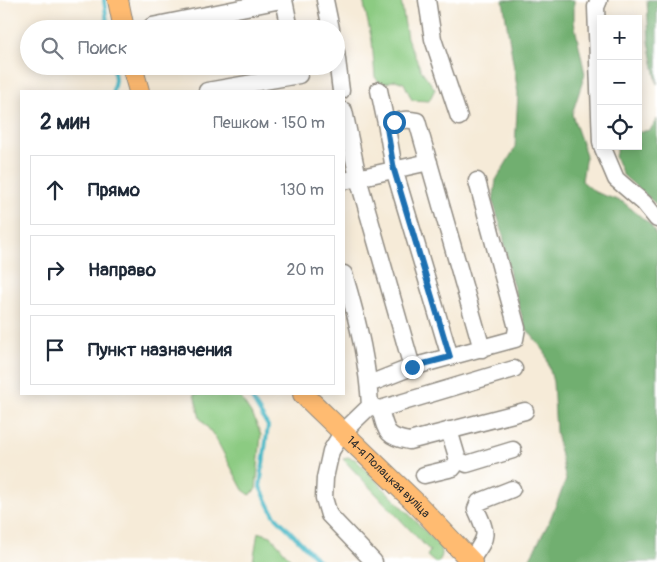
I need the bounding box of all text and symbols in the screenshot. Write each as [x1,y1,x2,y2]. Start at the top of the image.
map controls [597,15,642,150]
button: + [597,15,642,60]
search box [20,20,345,75]
icon: search [38,34,66,62]
text: Поиск [78,36,128,60]
button: − [597,60,642,105]
button: locate [597,105,642,150]
text: 2 мин [40,109,90,136]
route start [383,111,406,134]
text: Пешком · 150 m [213,113,325,133]
icon: ahead [41,176,69,204]
text: Прямо [88,178,140,202]
text: 130 m [280,180,324,200]
icon: right [41,256,69,284]
text: Направо [88,258,156,282]
text: 20 m [286,260,324,280]
icon: arrive [41,336,69,364]
text: Пункт назначения [88,338,232,362]
route end [401,356,424,379]
street label: 14-я Полацкая вуліца [343,433,433,521]

